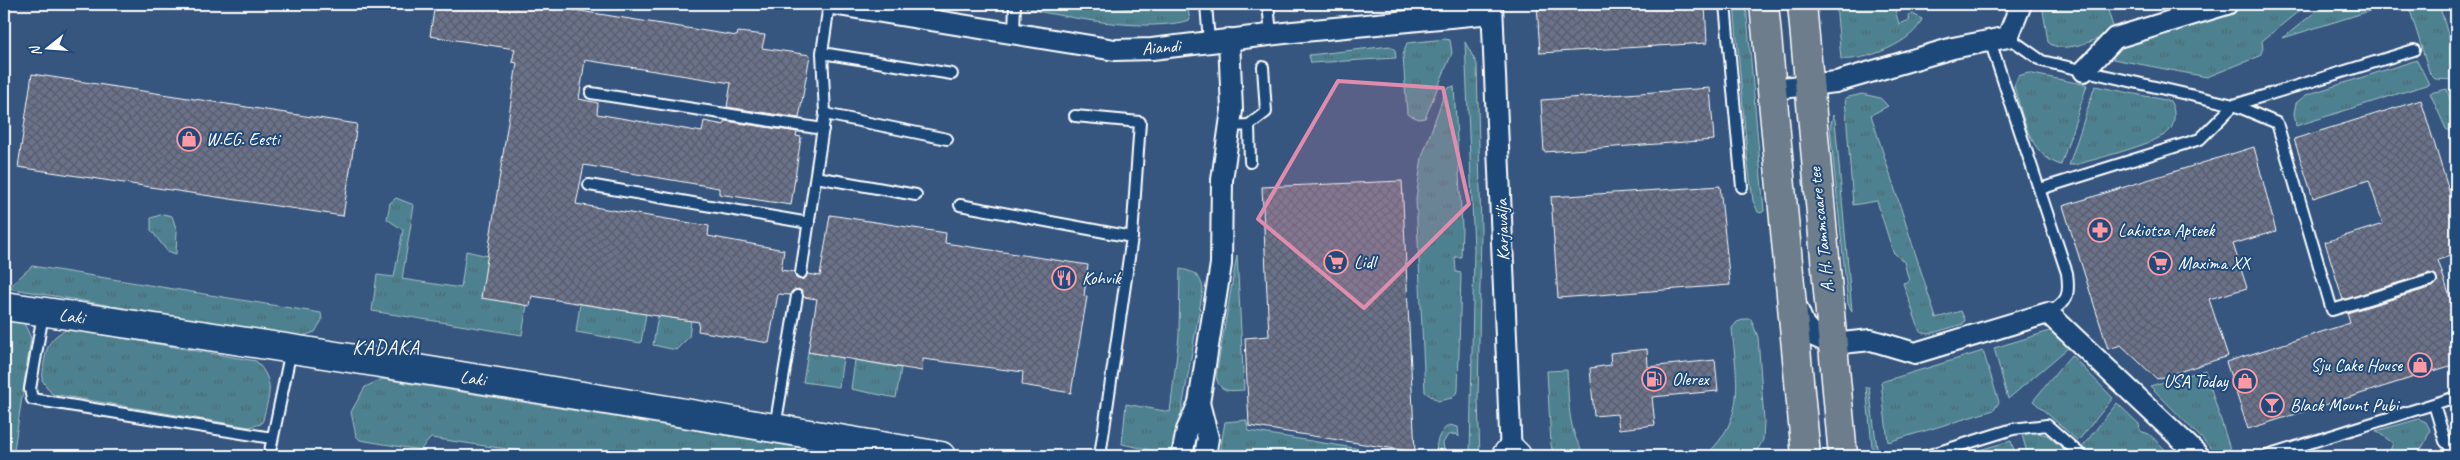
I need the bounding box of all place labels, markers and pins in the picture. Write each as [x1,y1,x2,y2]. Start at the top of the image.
shop icon: W.EG. Eesti [176,126,202,152]
place label: W.EG. Eesti [206,128,282,150]
pharmacy icon: Lakiotsa Apteek [2087,217,2113,243]
place label: Lakiotsa Apteek [2118,219,2216,241]
supermarket icon: Lidl [1323,249,1349,275]
supermarket icon: Maxima XX [2147,250,2173,276]
place label: Lidl [1354,251,1378,273]
place label: Maxima XX [2178,252,2252,274]
restaurant icon: Kohvik [1051,265,1077,291]
place label: Kohvik [1082,267,1122,289]
shop icon: Sju Cake House [2407,352,2433,378]
place label: Sju Cake House [2310,354,2403,376]
fuel station icon: Olerex [1641,366,1667,392]
place label: Olerex [1672,368,1711,390]
shop icon: USA Today [2232,368,2258,394]
place label: USA Today [2163,370,2230,392]
bar icon: Black Mount Pubi [2259,392,2285,418]
place label: Black Mount Pubi [2290,394,2401,416]

